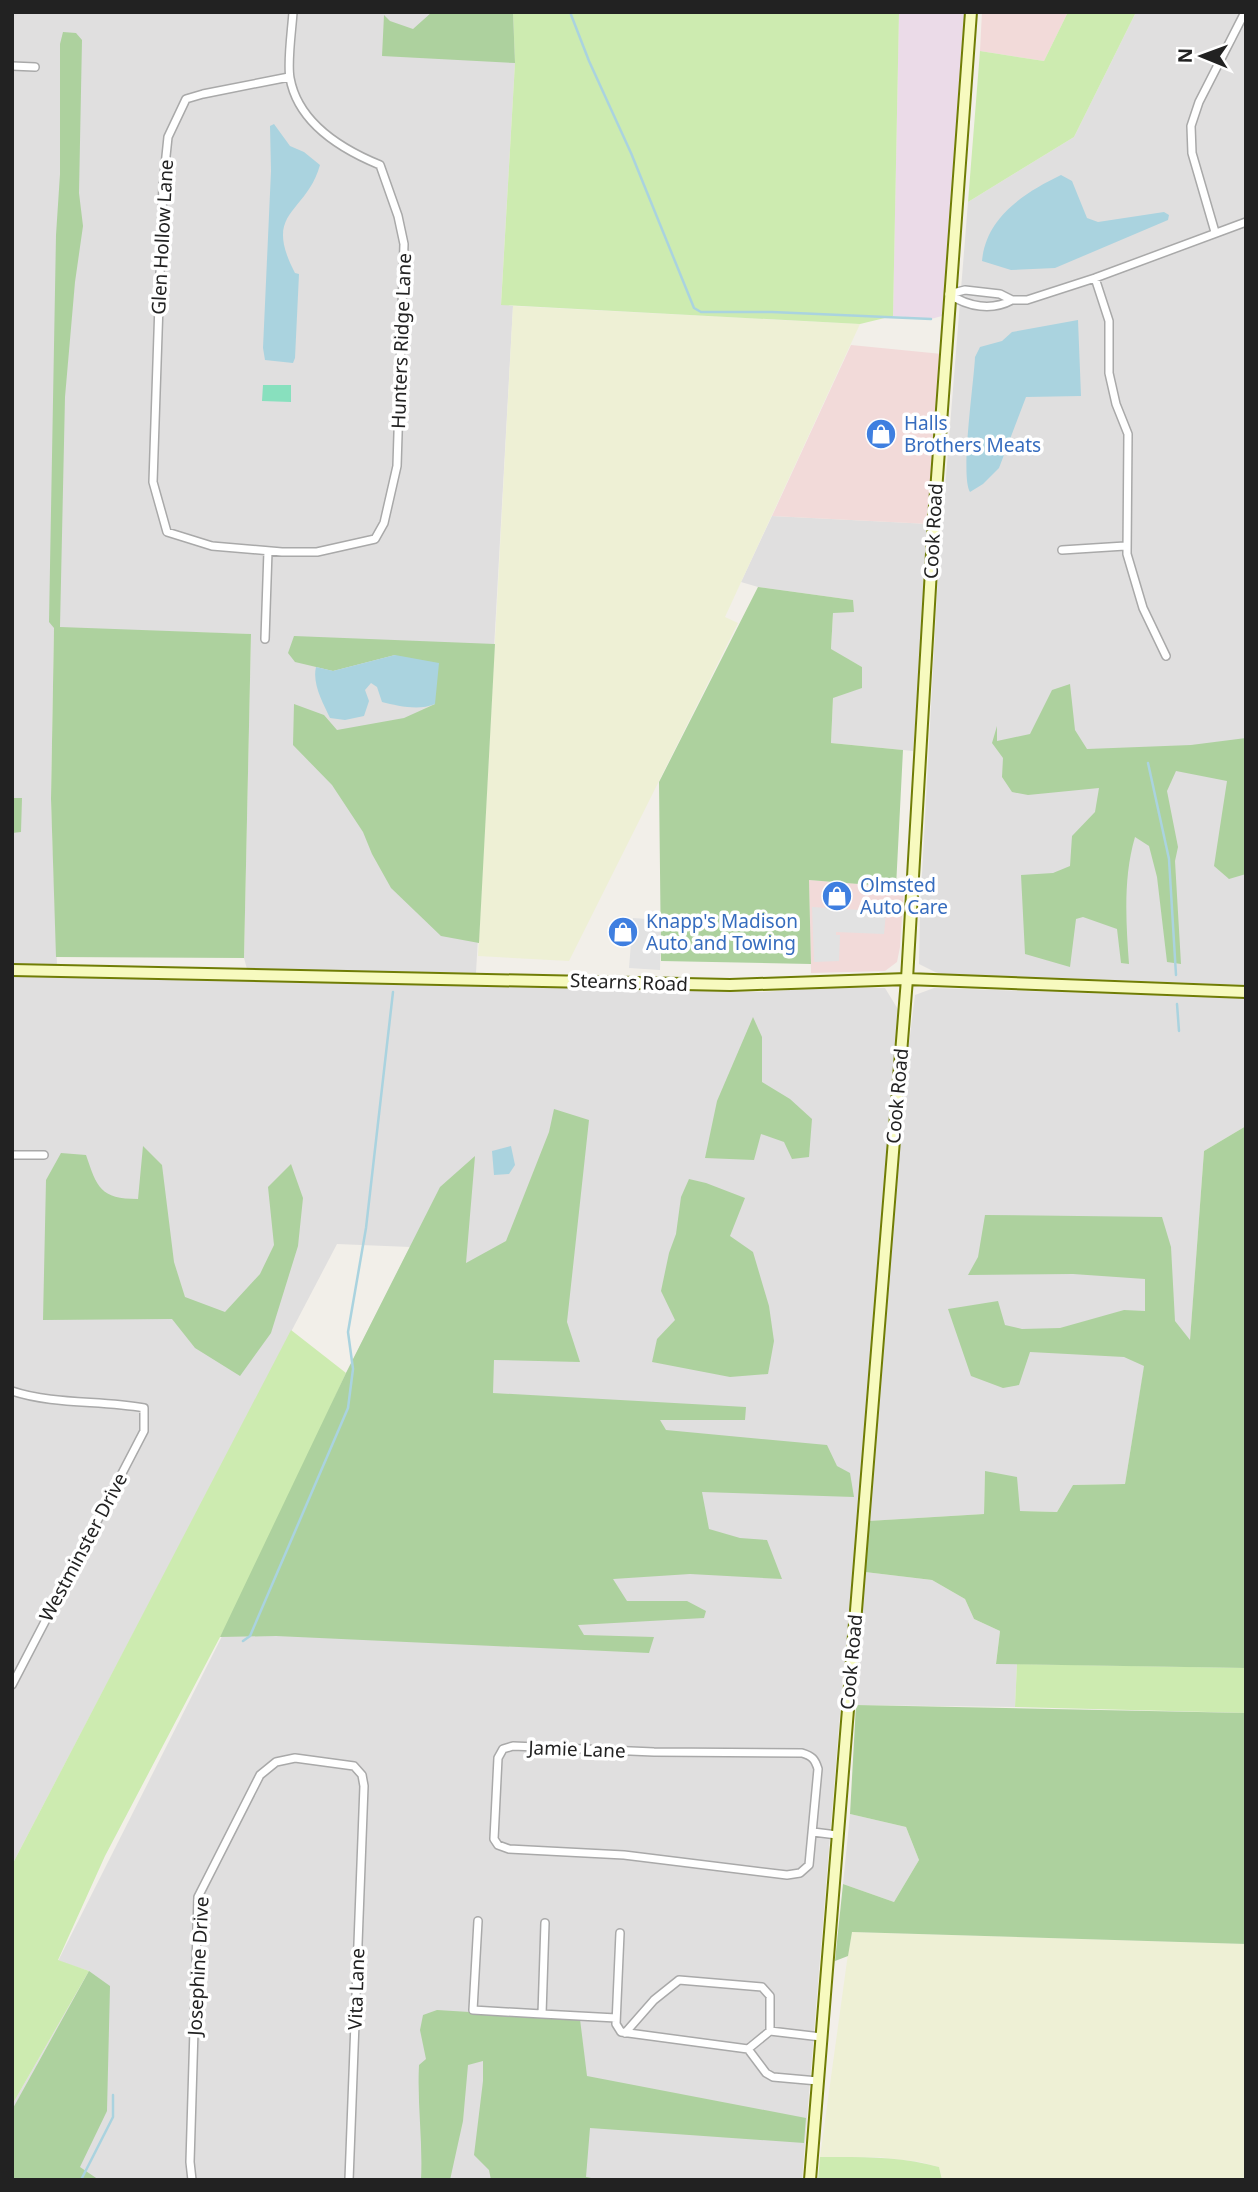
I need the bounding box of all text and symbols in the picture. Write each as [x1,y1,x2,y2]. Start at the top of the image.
north arrow [1167,21,1237,91]
text: N [1172,48,1198,64]
street label: Glen Hollow Lane [145,159,179,315]
street label: Hunters Ridge Lane [385,253,417,429]
place label: Halls Brothers Meats [904,410,1041,458]
shop icon: Halls Brothers Meats [864,417,898,451]
street label: Cook Road [918,483,948,579]
place label: Olmsted Auto Care [860,872,948,920]
shop icon: Olmsted Auto Care [820,879,854,913]
place label: Knapp's Madison Auto and Towing [646,908,798,956]
shop icon: Knapp's Madison Auto and Towing [606,915,640,949]
street label: Stearns Road [570,967,688,997]
street label: Cook Road [880,1047,914,1145]
street label: Westminster Drive [33,1468,133,1626]
street label: Cook Road [834,1613,868,1711]
street label: Jamie Lane [526,1734,626,1764]
street label: Josephine Drive [181,1896,215,2038]
street label: Vita Lane [342,1948,370,2030]

